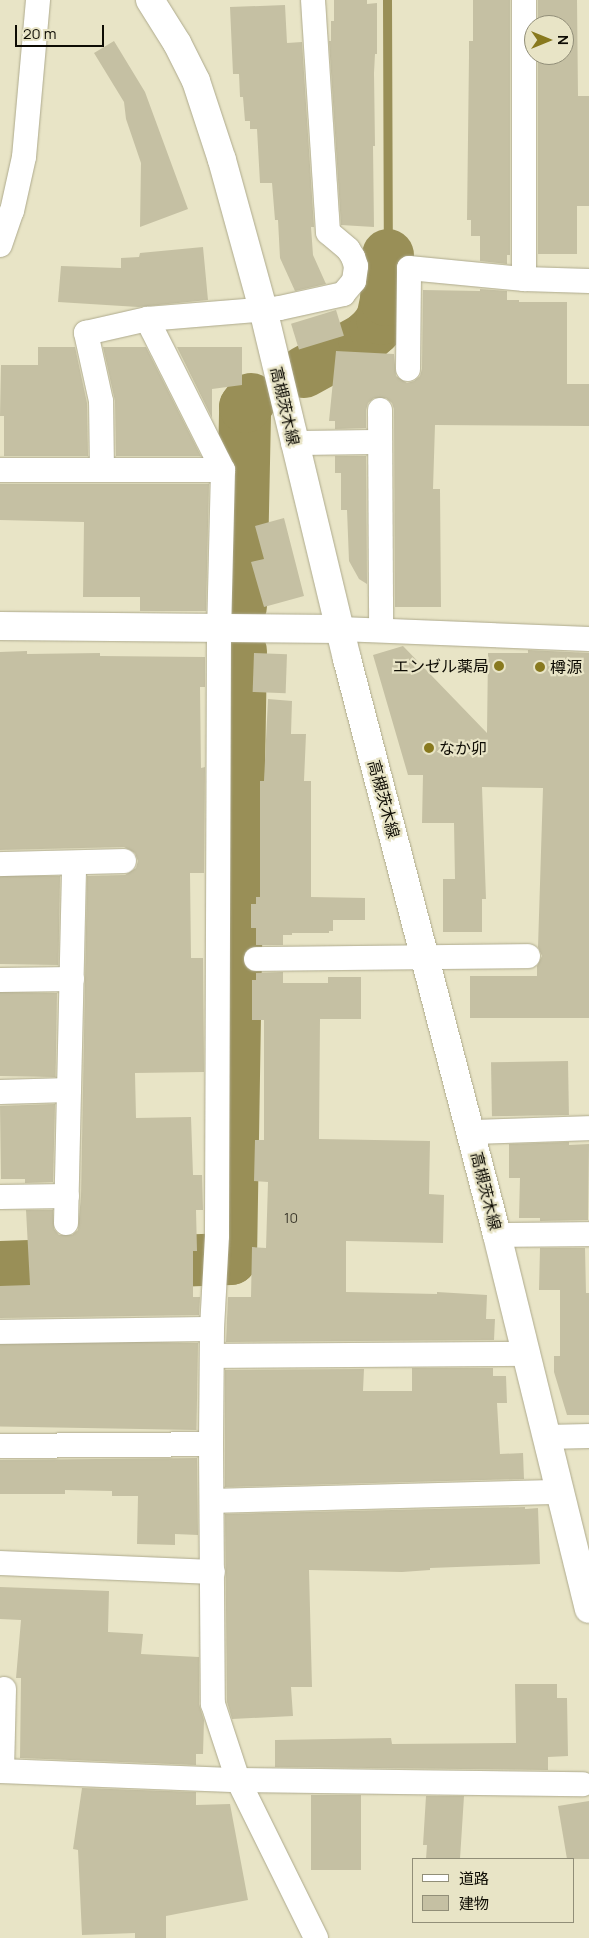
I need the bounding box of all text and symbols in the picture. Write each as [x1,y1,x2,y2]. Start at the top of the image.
scale bar [18,15,106,47]
north arrow [524,15,574,65]
text: 20 m [23,23,56,44]
text: N [554,35,573,45]
street label: 高槻茨木線 [267,365,303,447]
place label: エンゼル薬局 [393,656,489,676]
place label: 樽源 [550,657,582,677]
marker: エンゼル薬局 [493,660,505,672]
marker: 樽源 [534,661,546,673]
place label: なか卯 [439,738,487,758]
marker: なか卯 [423,742,435,754]
street label: 高槻茨木線 [364,758,404,840]
street label: 高槻茨木線 [467,1150,505,1232]
house number: 10 [284,1210,298,1226]
legend [412,1858,574,1923]
text: 道路 [459,1868,489,1889]
text: 建物 [459,1893,489,1914]

